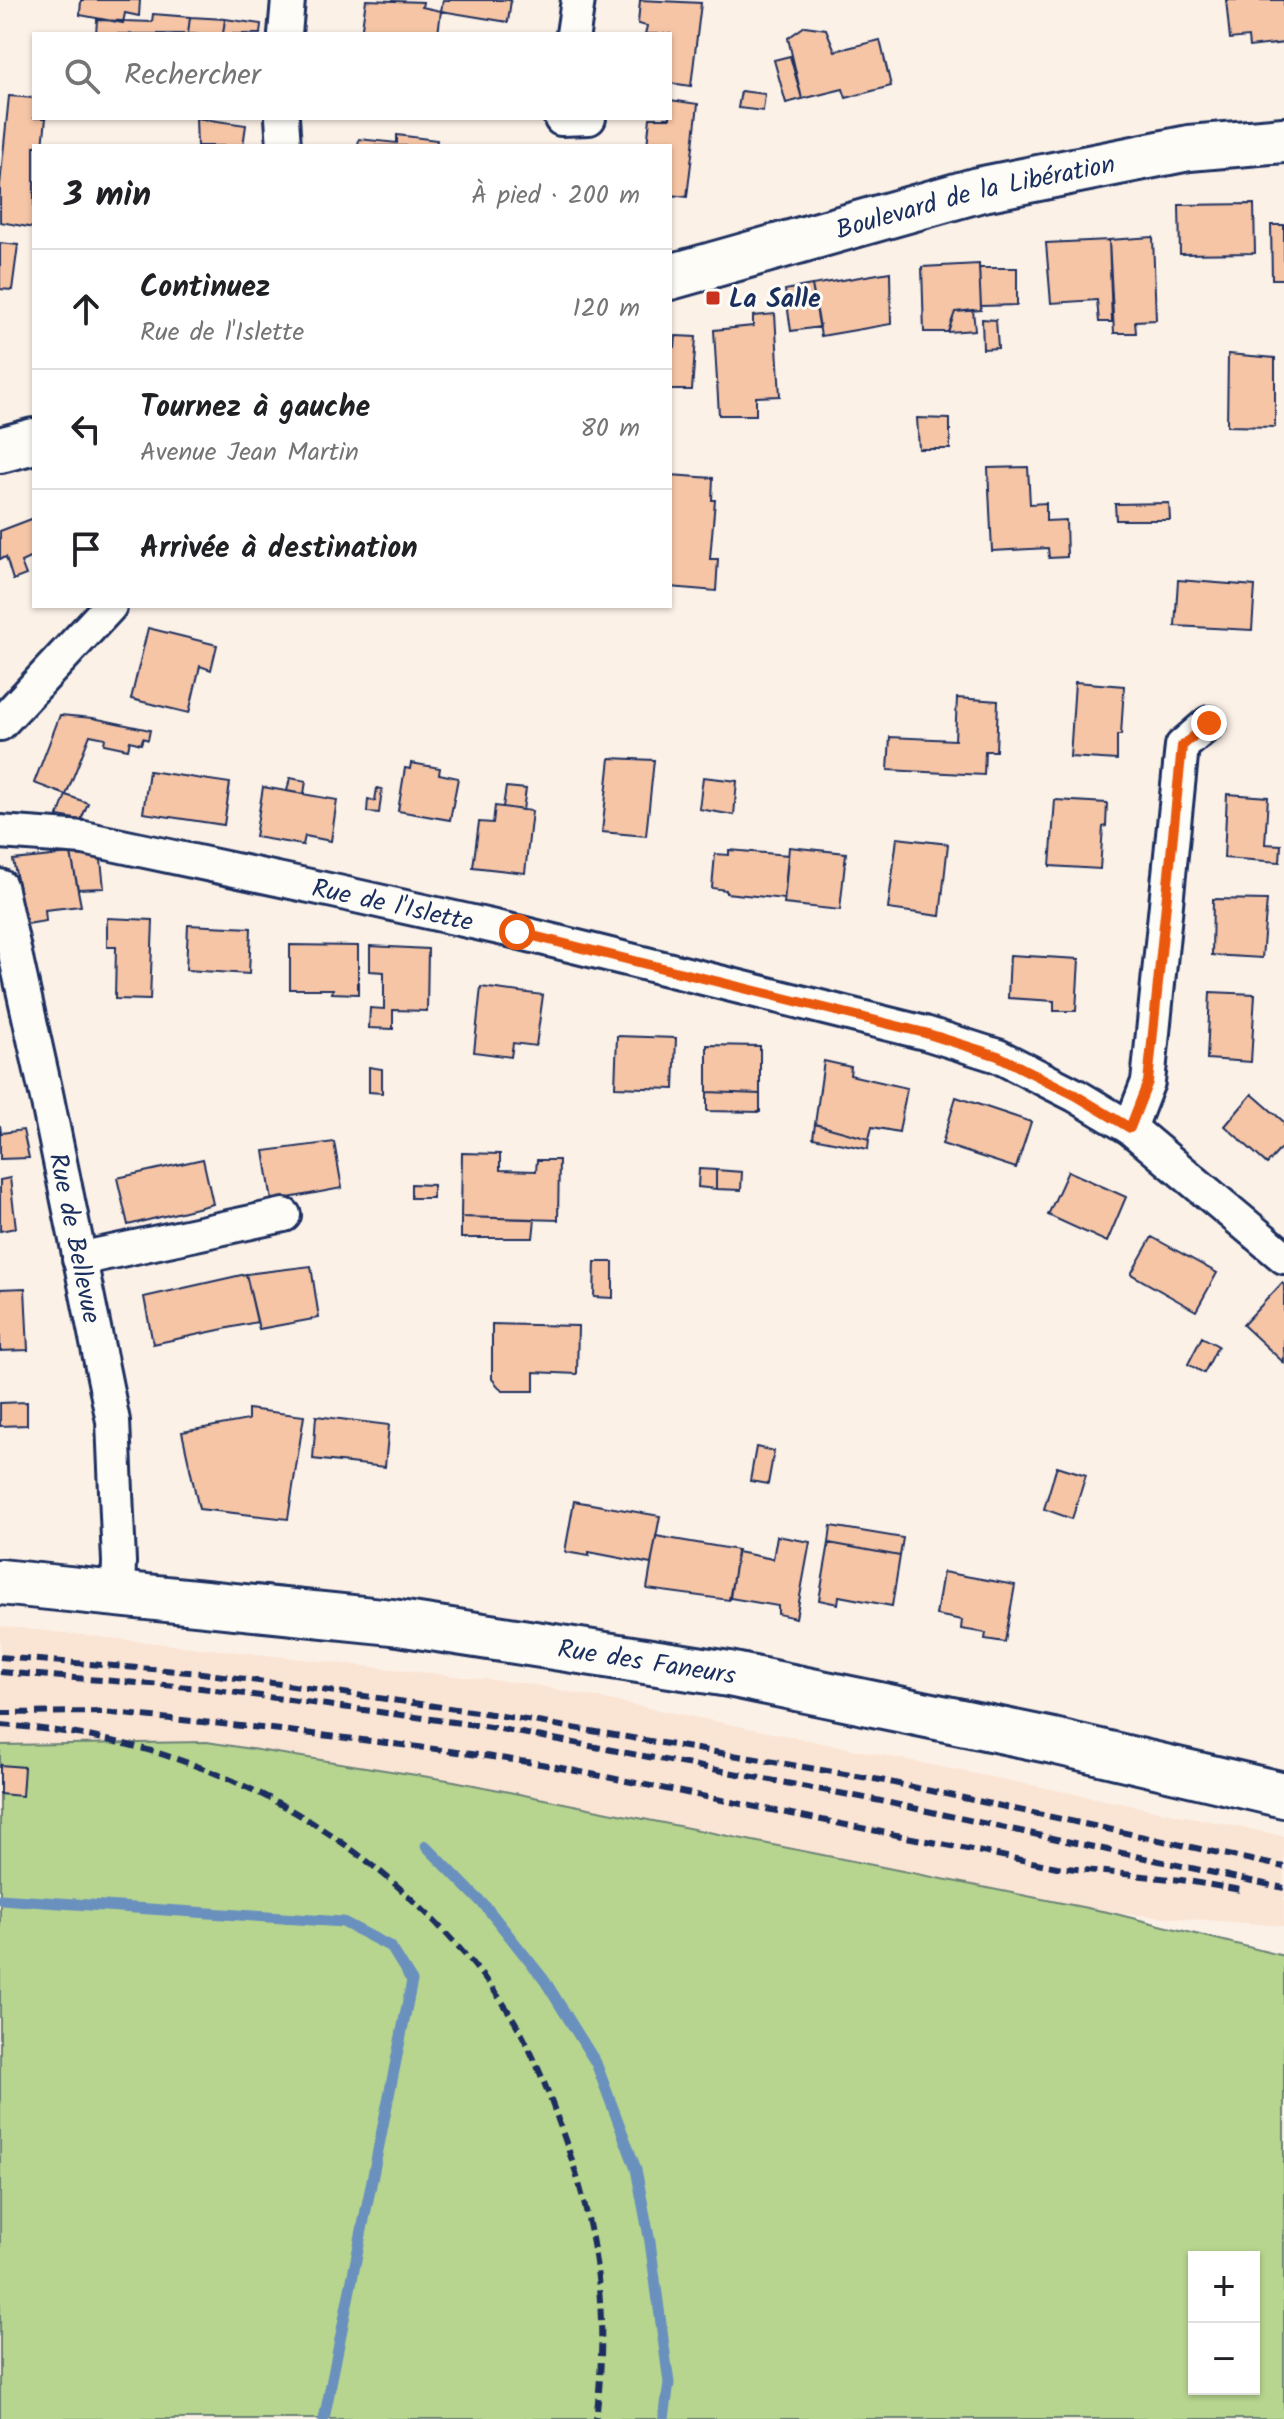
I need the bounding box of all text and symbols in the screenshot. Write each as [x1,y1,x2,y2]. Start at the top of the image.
search box [32,32,672,120]
text: Rechercher [124,52,261,100]
icon: search [60,54,104,98]
street label: Boulevard de la Libération [831,144,1119,252]
text: 3 min [64,169,151,223]
text: À pied · 200 m [471,175,640,217]
text: Continuez [140,264,270,312]
place label: La Salle [729,279,821,321]
icon: ahead [64,287,108,331]
text: 120 m [573,288,640,330]
marker: La Salle [704,289,722,307]
text: Rue de l'Islette [140,312,304,354]
text: Tournez à gauche [140,384,370,432]
icon: left [64,407,108,451]
text: 80 m [580,408,640,450]
text: Avenue Jean Martin [140,432,359,474]
text: Arrivée à destination [140,525,418,573]
icon: arrive [64,527,108,571]
route end [1191,705,1227,741]
street label: Rue de l'Islette [308,868,477,945]
route start [499,914,535,950]
street label: Rue de Bellevue [36,1149,112,1328]
street label: Rue des Faneurs [555,1629,739,1698]
map controls [1188,2251,1260,2395]
button: + [1188,2251,1260,2323]
button: − [1188,2323,1260,2395]

